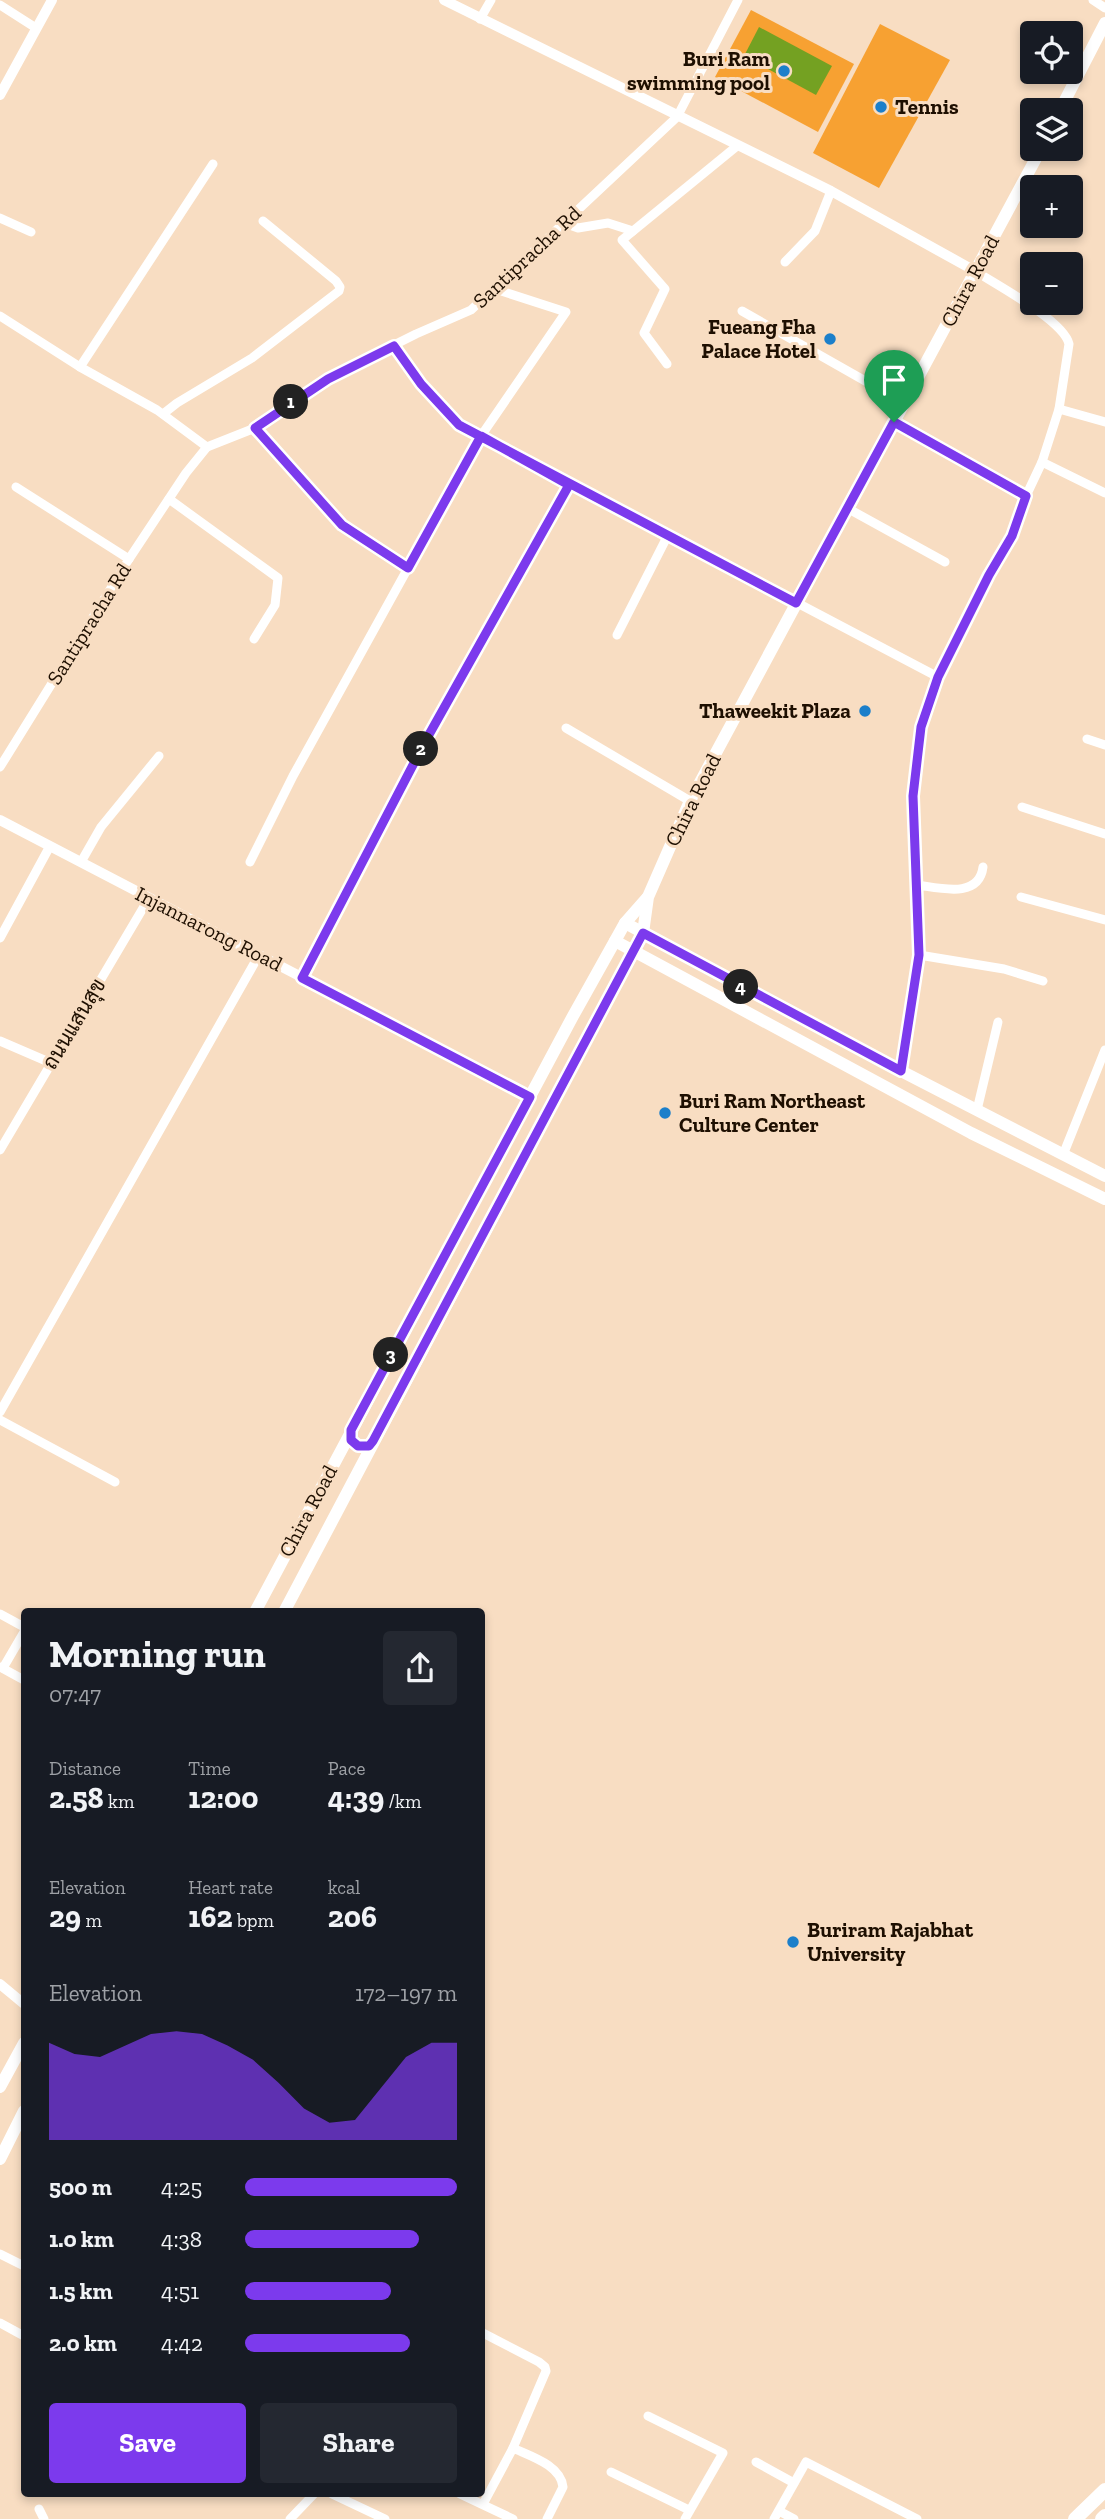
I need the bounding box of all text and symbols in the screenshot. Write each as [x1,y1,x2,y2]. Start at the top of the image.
map controls [1020,21,1083,315]
button: locate [1020,21,1083,84]
place label: Buri Ram swimming pool [627,46,771,95]
marker: Buri Ram swimming pool [776,63,792,79]
place label: Tennis [895,94,959,119]
button: layers [1020,98,1083,161]
marker: Tennis [873,99,889,115]
button: + [1020,175,1083,238]
street label: Santipracha Rd [468,200,586,313]
street label: Chira Road [935,230,1004,331]
button: − [1020,252,1083,315]
place label: Fueang Fha Palace Hotel [701,314,816,363]
marker: Fueang Fha Palace Hotel [822,331,838,347]
pin [864,350,924,422]
icon: arrive [875,361,913,399]
pin: 1 [274,384,308,420]
text: 1 [287,390,294,413]
street label: Santipracha Rd [41,558,136,689]
place label: Thaweekit Plaza [699,698,851,723]
marker: Thaweekit Plaza [857,703,873,719]
pin: 2 [404,732,438,766]
text: 2 [415,737,426,760]
street label: Chira Road [659,749,726,850]
street label: Injannarong Road [131,881,287,977]
pin: 4 [724,970,758,1004]
street label: ถนนแสนสุข [37,974,112,1075]
text: 4 [735,975,746,998]
place label: Buri Ram Northeast Culture Center [679,1088,866,1137]
marker: Buri Ram Northeast Culture Center [657,1105,673,1121]
pin: 3 [374,1338,408,1372]
text: 3 [385,1343,396,1366]
street label: Chira Road [273,1460,342,1561]
text: Morning run [49,1631,266,1677]
button: share [383,1631,457,1705]
text: 07:47 [49,1680,101,1708]
text: Distance [49,1757,121,1780]
text: Time [188,1757,231,1780]
text: Pace [328,1757,365,1780]
text: 2.58 [49,1780,104,1816]
text: 12:00 [188,1780,259,1816]
text: 4:39 [328,1780,384,1816]
text: km [104,1790,134,1813]
text: /km [384,1790,421,1813]
text: Elevation [49,1876,126,1899]
text: Heart rate [188,1876,273,1899]
text: kcal [328,1876,360,1899]
text: 29 [49,1899,81,1935]
text: 162 [188,1899,233,1935]
text: 206 [328,1899,377,1935]
text: m [81,1909,102,1932]
text: bpm [233,1909,274,1932]
place label: Buriram Rajabhat University [807,1917,974,1966]
marker: Buriram Rajabhat University [785,1934,801,1950]
text: Elevation [49,1979,142,2007]
text: 172–197 m [355,1979,457,2007]
text: 500 m [49,2173,112,2201]
text: 4:25 [161,2173,202,2201]
text: 1.0 km [49,2225,114,2253]
text: 4:38 [161,2225,202,2253]
text: 1.5 km [49,2277,113,2305]
text: 4:51 [161,2277,199,2305]
text: 2.0 km [49,2329,117,2357]
text: 4:42 [161,2329,203,2357]
button: Save [49,2403,246,2483]
button: Share [260,2403,457,2483]

